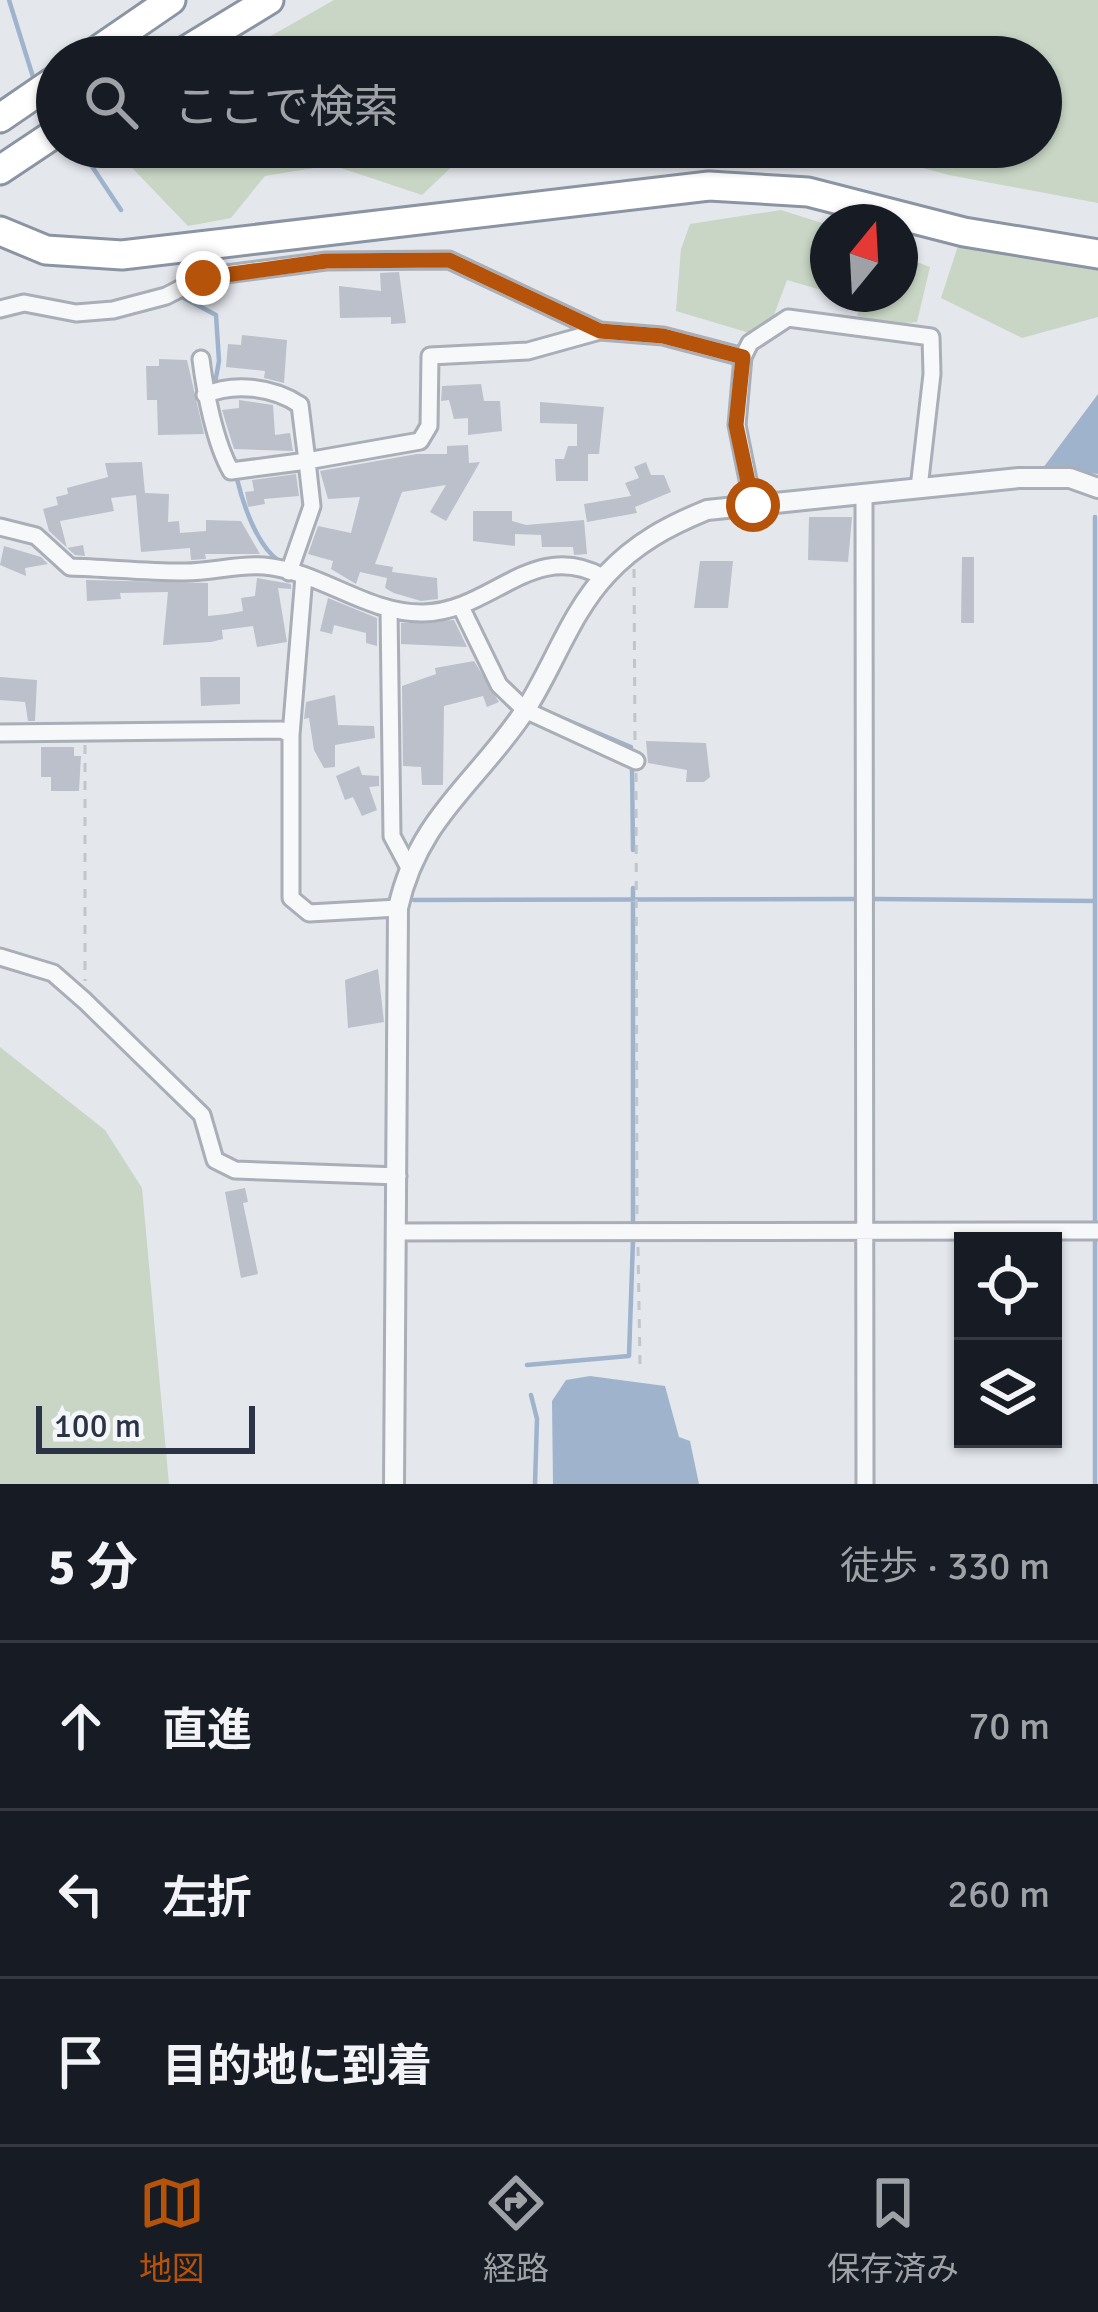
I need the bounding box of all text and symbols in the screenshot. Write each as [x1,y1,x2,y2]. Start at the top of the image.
search box [36,36,1062,168]
icon: search [78,69,144,135]
text: ここで検索 [174,80,399,135]
north arrow [810,204,918,312]
route end [176,251,230,305]
route start [726,478,780,532]
map controls [954,1232,1062,1448]
button: locate [954,1232,1062,1340]
button: layers [954,1340,1062,1448]
scale bar [36,1400,255,1453]
text: 100 m [54,1406,141,1447]
text: 5 分 [48,1536,138,1599]
text: 徒歩 · 330 m [840,1542,1050,1590]
icon: ahead [48,1693,114,1759]
text: 70 m [968,1702,1050,1750]
text: 直進 [162,1703,252,1758]
icon: left [48,1861,114,1927]
text: 260 m [947,1870,1050,1918]
text: 左折 [162,1871,252,1926]
icon: arrive [48,2029,114,2095]
text: 目的地に到着 [162,2039,432,2094]
tab: 地図 [139,2170,205,2290]
tab: 経路 [483,2170,549,2290]
tab: 保存済み [827,2170,959,2290]

